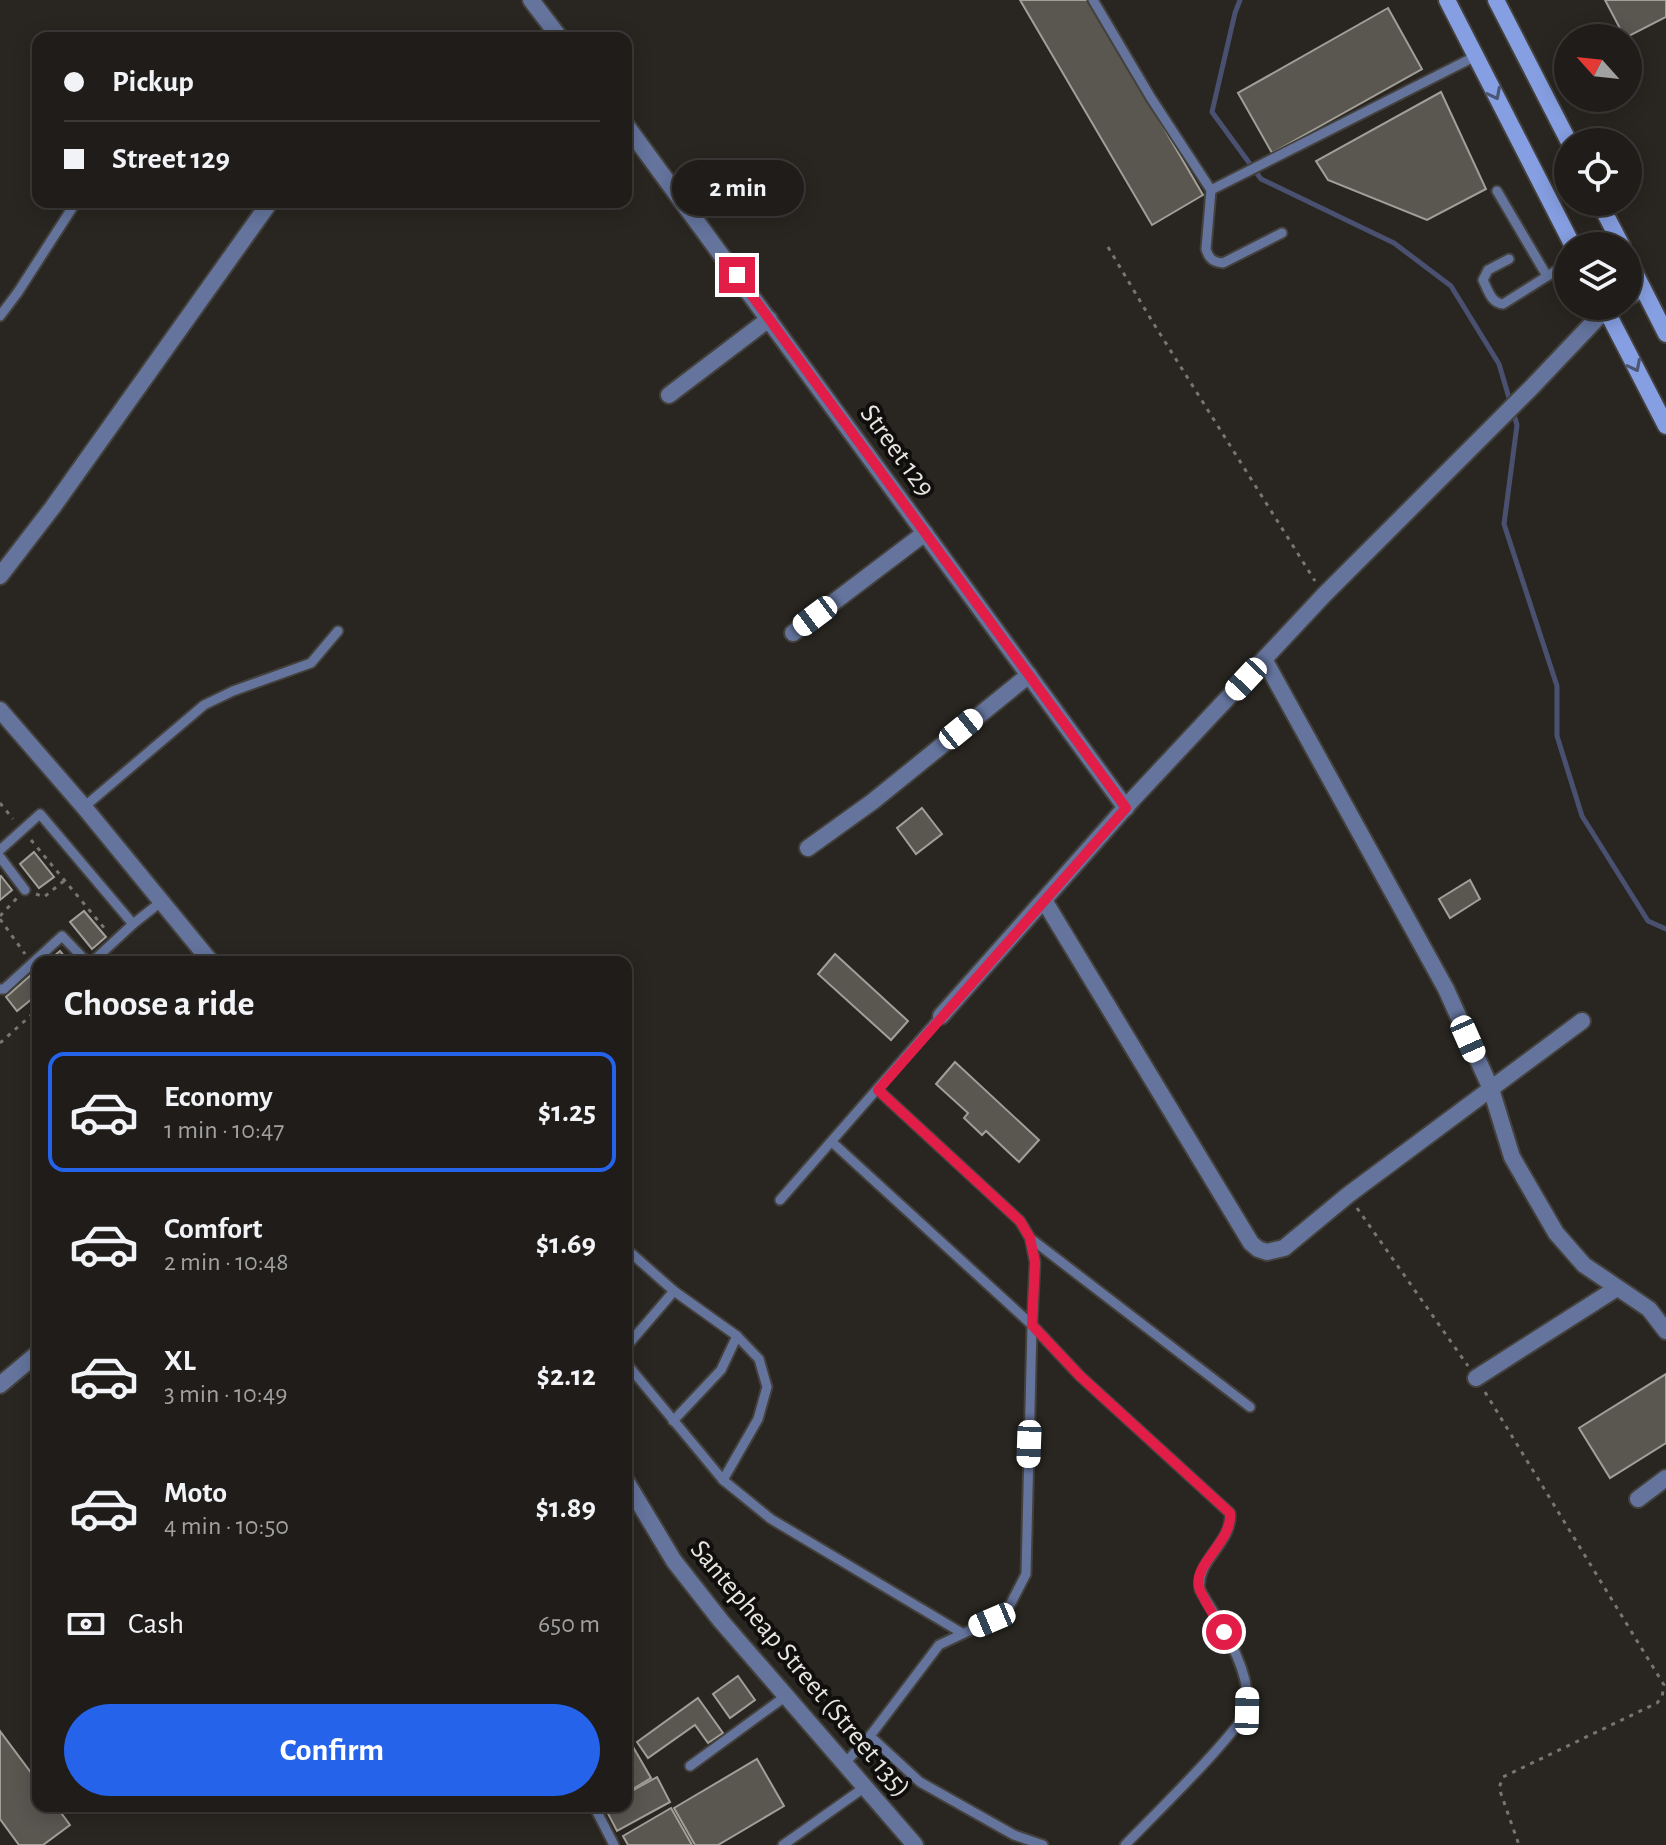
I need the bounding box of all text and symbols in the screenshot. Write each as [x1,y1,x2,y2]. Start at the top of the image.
north arrow [1554,24,1642,112]
map controls [1554,24,1642,320]
text: Pickup [112,67,194,97]
one-way arrow [1486,86,1501,101]
button: locate [1554,128,1642,216]
text: Street 129 [112,144,230,174]
callout: 2 min [671,159,803,215]
text: 2 min [709,175,767,201]
button: layers [1554,232,1642,320]
route end [719,257,755,293]
one-way arrow [1626,357,1641,372]
street label: Street 129 [854,400,940,502]
car [789,592,841,640]
car [1221,653,1271,705]
car [935,705,987,753]
text: Choose a ride [64,986,254,1022]
car [1447,1012,1489,1066]
icon: car [68,1076,140,1148]
text: Economy [164,1082,273,1112]
text: $1.25 [538,1097,596,1127]
text: 1 min · 10:47 [164,1117,284,1143]
icon: car [68,1208,140,1280]
text: Comfort [164,1214,263,1244]
text: $1.69 [536,1229,596,1259]
text: 2 min · 10:48 [164,1249,289,1275]
icon: car [68,1340,140,1412]
text: XL [164,1346,196,1376]
text: $2.12 [537,1361,596,1391]
text: 3 min · 10:49 [164,1381,287,1407]
car [1016,1420,1042,1468]
icon: car [68,1472,140,1544]
text: Moto [164,1478,227,1508]
text: $1.89 [536,1493,596,1523]
text: 4 min · 10:50 [164,1513,289,1539]
street label: Santepheap Street (Street 135) [685,1535,915,1803]
car [965,1600,1019,1640]
icon: cash [64,1602,108,1646]
text: Cash [128,1609,184,1639]
text: 650 m [538,1611,600,1637]
route start [1206,1614,1242,1650]
car [1235,1687,1259,1735]
button: Confirm [64,1704,600,1796]

